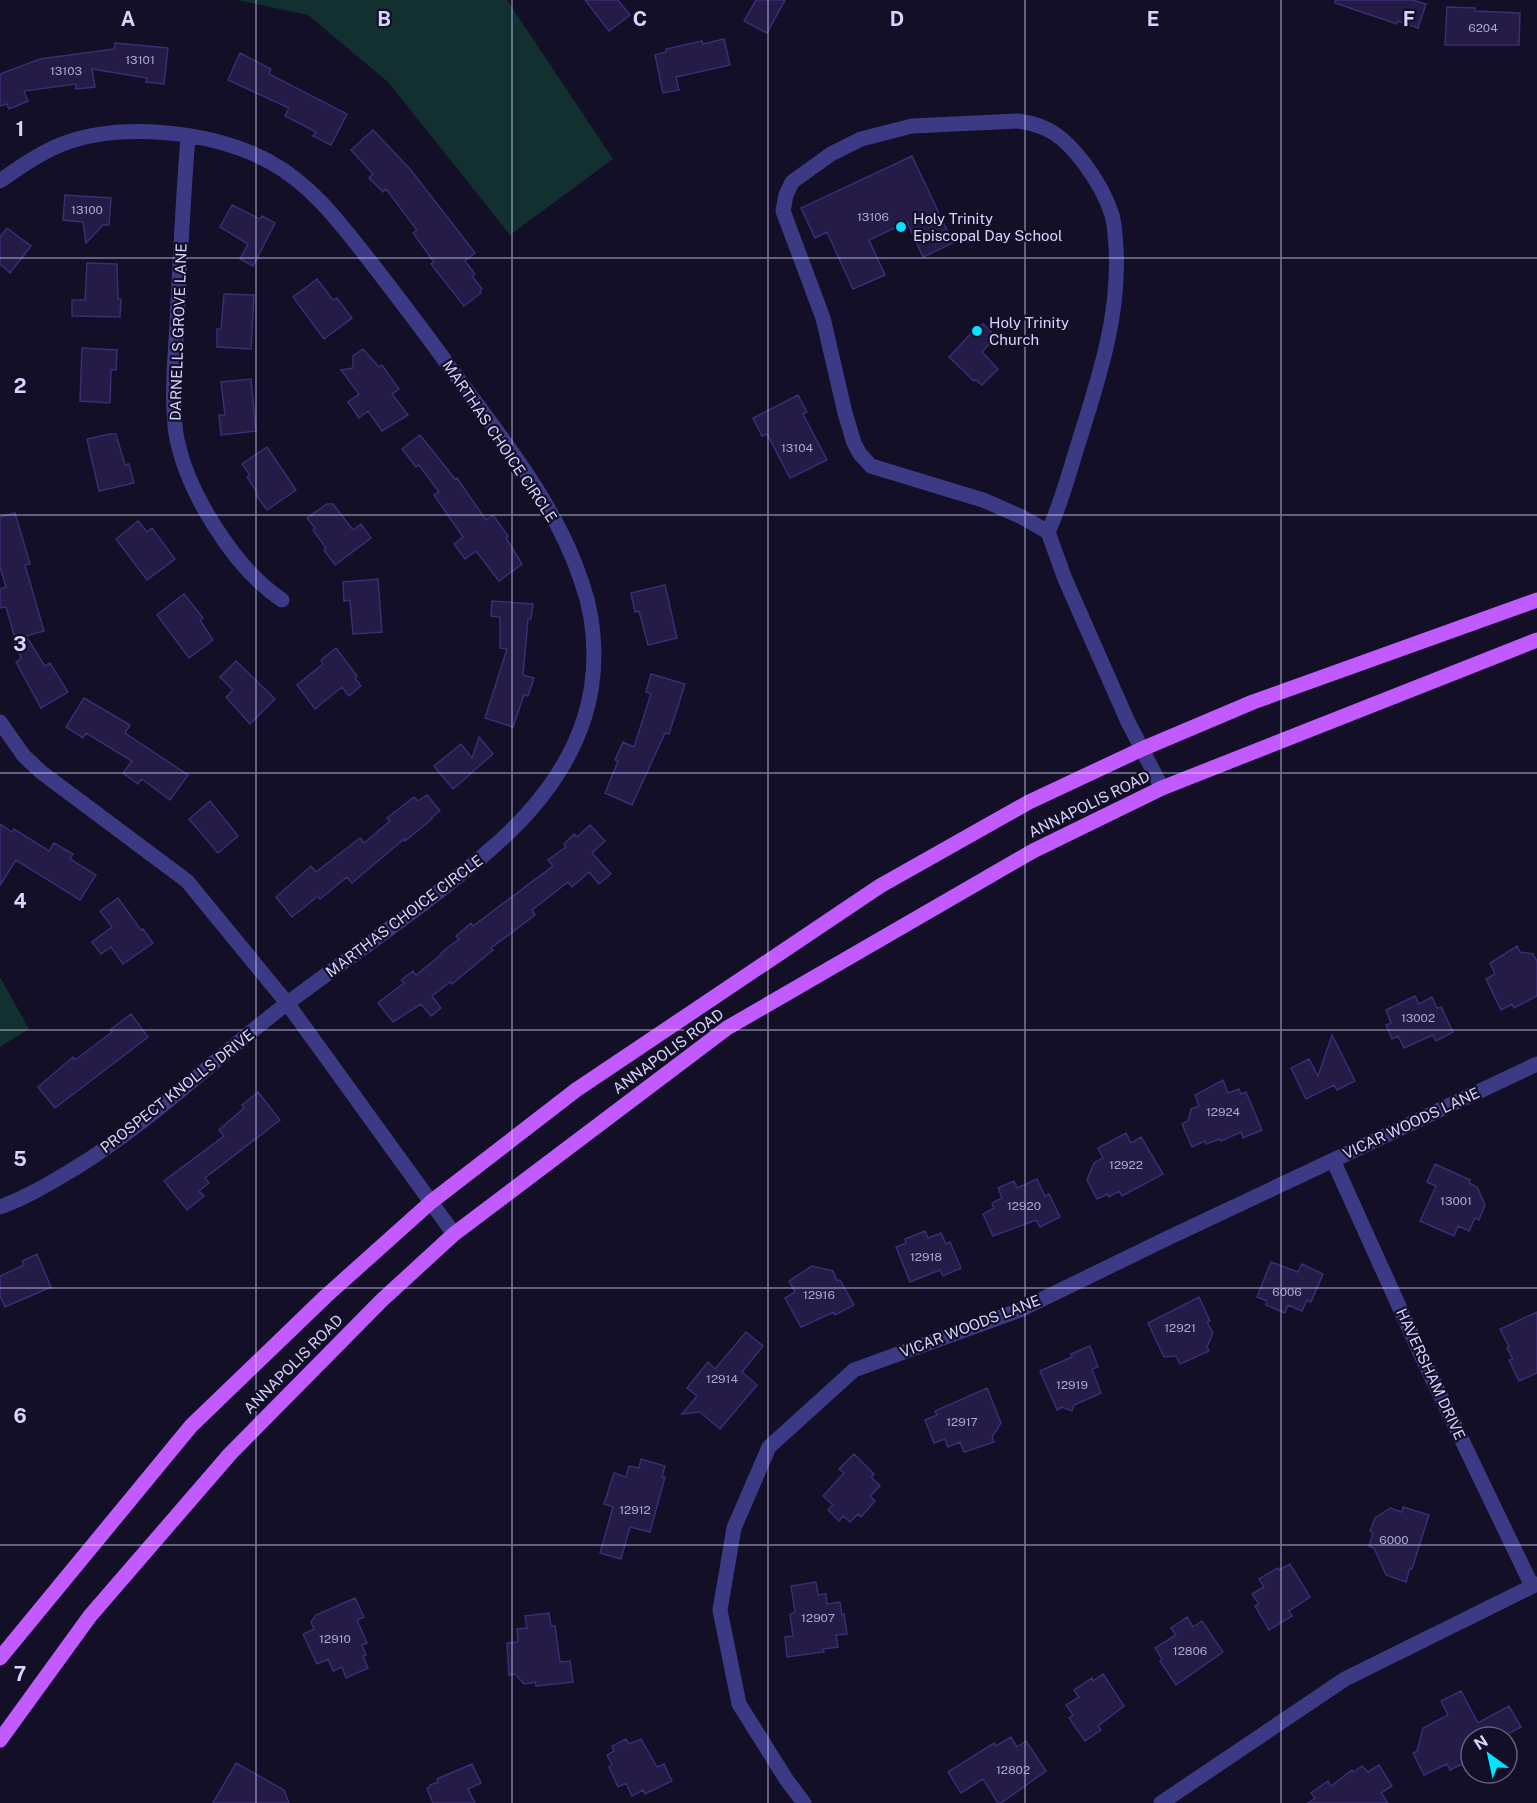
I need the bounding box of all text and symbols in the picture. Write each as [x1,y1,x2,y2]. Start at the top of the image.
text: A [121,7,135,31]
text: B [377,7,391,31]
text: C [633,7,647,31]
text: D [890,7,904,31]
text: E [1147,7,1159,31]
text: F [1403,7,1415,31]
house number: 6204 [1468,21,1498,35]
house number: 13101 [125,53,155,67]
house number: 13103 [50,64,82,78]
text: 1 [16,117,24,141]
house number: 13100 [71,203,103,217]
house number: 13106 [857,210,889,224]
place label: Holy Trinity Episcopal Day School [913,210,1063,244]
marker: Holy Trinity Episcopal Day School [894,220,908,234]
street label: DARNELLS GROVE LANE [166,243,190,421]
place label: Holy Trinity Church [989,314,1069,348]
marker: Holy Trinity Church [970,324,984,338]
street label: MARTHAS CHOICE CIRCLE [439,357,561,525]
text: 2 [14,374,26,398]
house number: 13104 [781,441,814,455]
text: 3 [13,632,27,656]
street label: ANNAPOLIS ROAD [1026,767,1152,841]
street label: MARTHAS CHOICE CIRCLE [322,852,486,980]
text: 4 [13,889,27,913]
street label: ANNAPOLIS ROAD [609,1005,727,1097]
house number: 13002 [1401,1011,1435,1025]
street label: PROSPECT KNOLLS DRIVE [97,1026,257,1156]
street label: VICAR WOODS LANE [1340,1084,1482,1162]
house number: 12924 [1206,1105,1241,1119]
text: 5 [13,1147,27,1171]
house number: 12922 [1109,1158,1143,1172]
house number: 13001 [1440,1194,1472,1208]
house number: 12920 [1007,1199,1041,1213]
house number: 12918 [910,1250,942,1264]
house number: 6006 [1272,1285,1302,1299]
house number: 12916 [803,1288,835,1302]
street label: VICAR WOODS LANE [898,1291,1042,1361]
street label: HAVERSHAM DRIVE [1393,1306,1469,1442]
street label: ANNAPOLIS ROAD [240,1311,346,1417]
house number: 12921 [1164,1321,1196,1335]
house number: 12914 [706,1372,738,1386]
house number: 12919 [1056,1378,1088,1392]
text: 6 [13,1404,27,1428]
house number: 12917 [946,1415,978,1429]
house number: 12912 [619,1503,651,1517]
house number: 6000 [1379,1533,1409,1547]
house number: 12907 [801,1611,835,1625]
house number: 12910 [319,1632,351,1646]
house number: 12806 [1173,1644,1207,1658]
text: 7 [14,1662,26,1686]
north arrow [1459,1725,1519,1785]
text: N [1471,1731,1492,1754]
house number: 12802 [996,1763,1030,1777]

